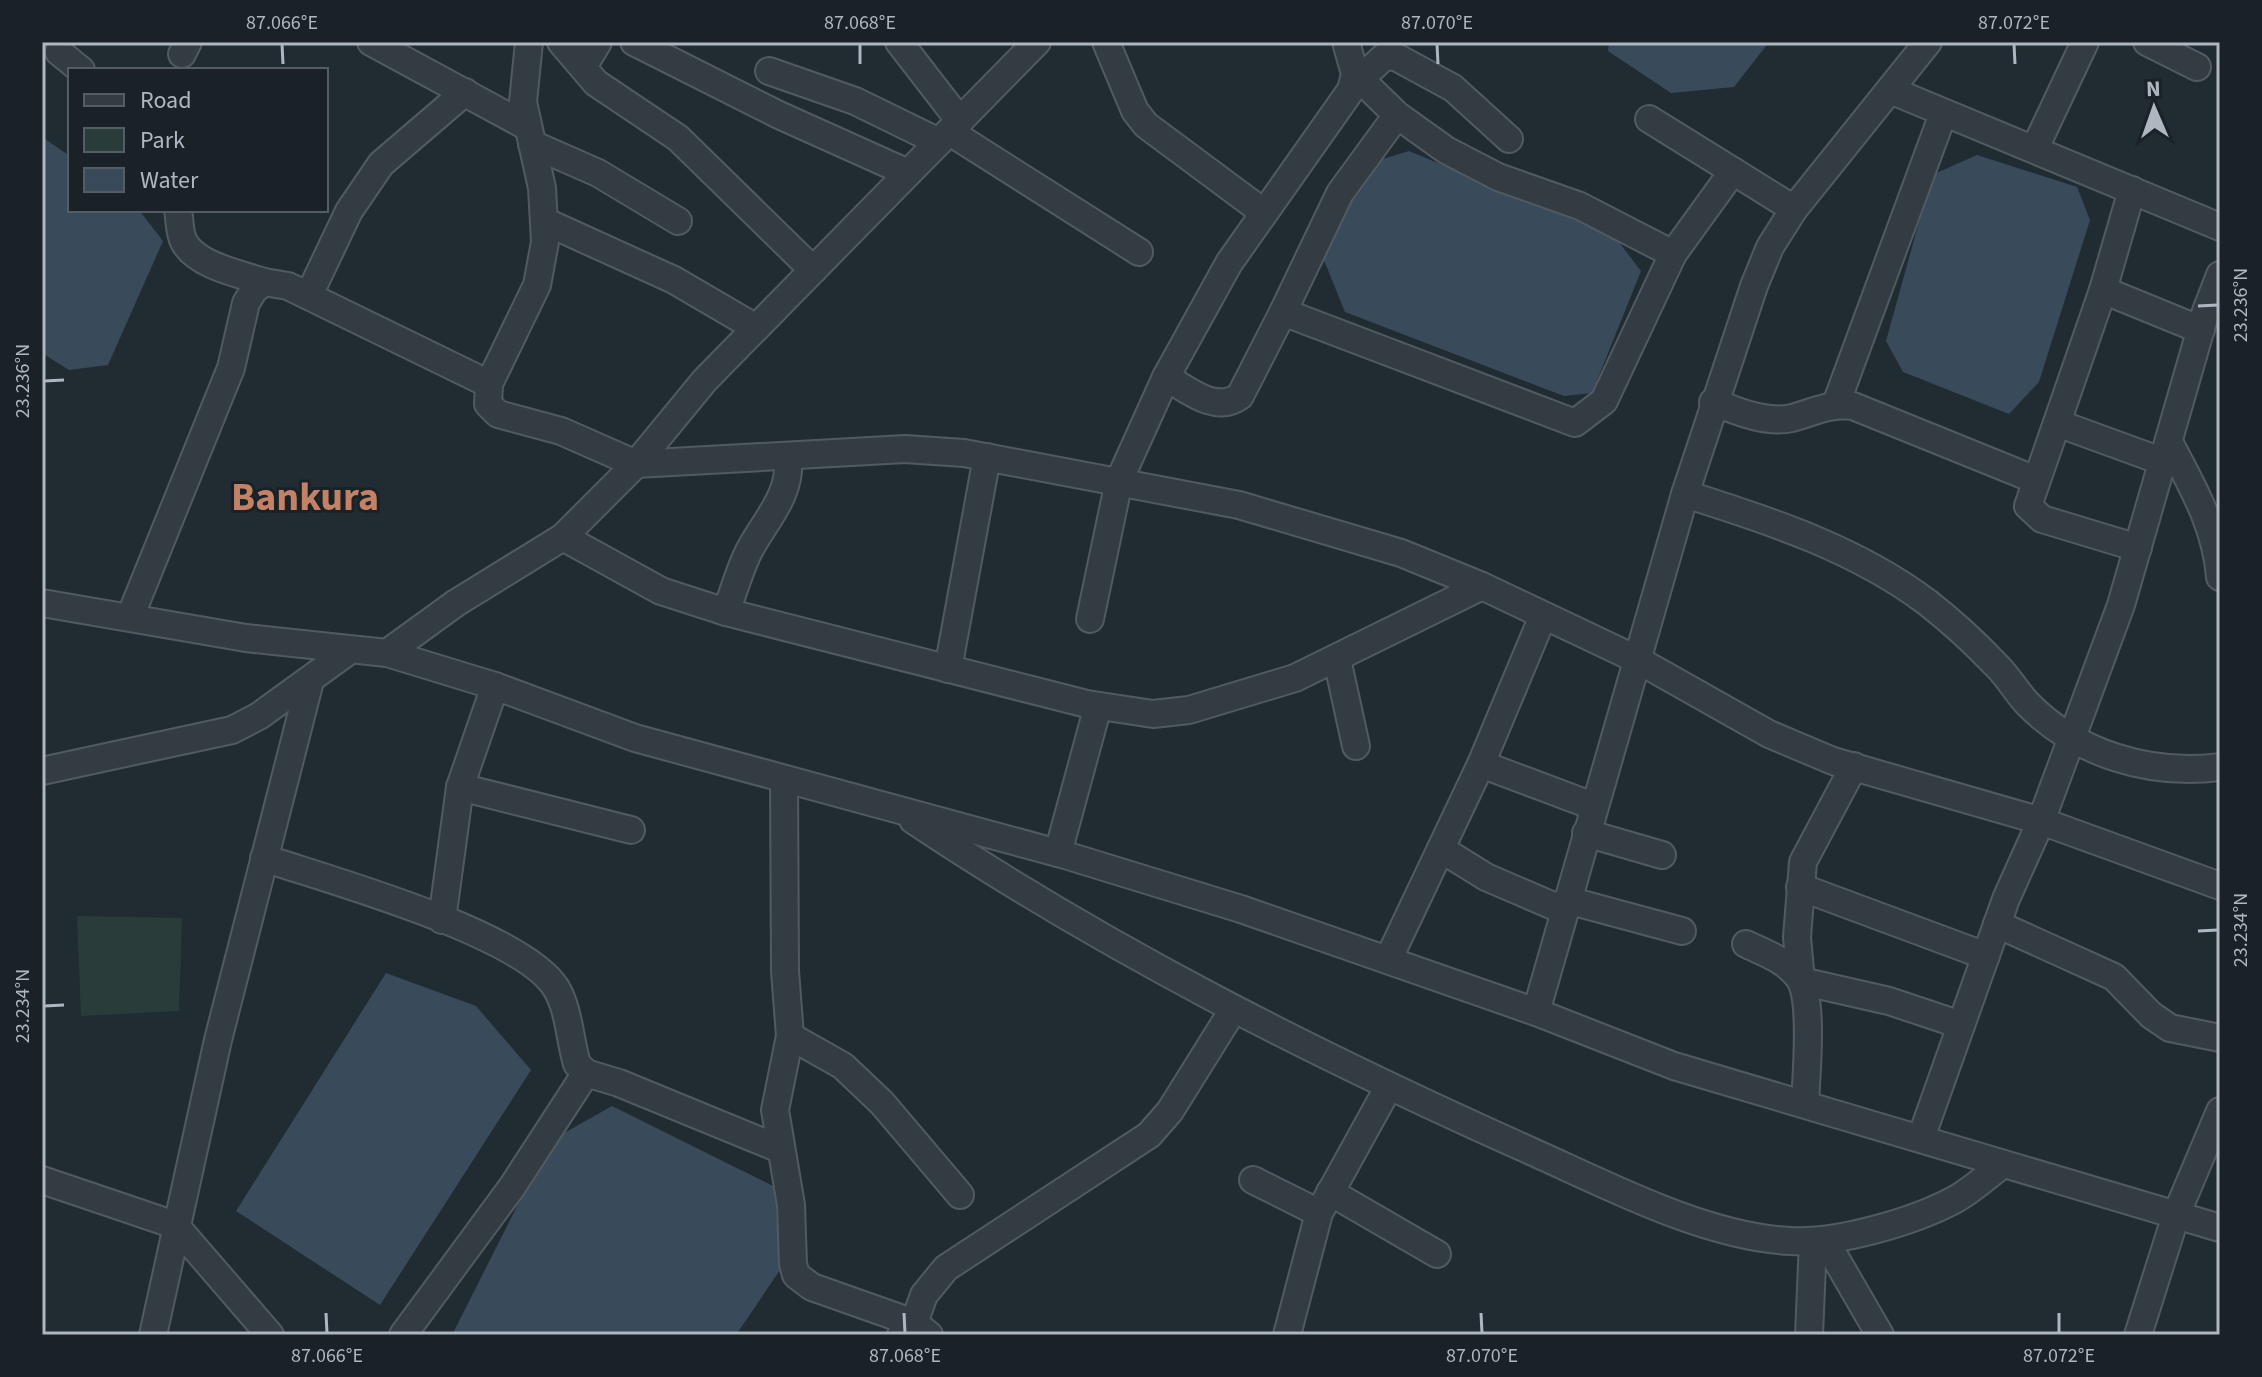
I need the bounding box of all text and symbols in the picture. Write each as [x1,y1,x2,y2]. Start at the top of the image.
text: 87.066°E [246,9,318,37]
text: 87.068°E [824,9,896,37]
text: 87.070°E [1401,9,1473,37]
text: 87.072°E [1978,9,2050,37]
legend [68,68,328,212]
north arrow [2114,68,2194,148]
text: N [2145,73,2161,105]
text: Road [140,83,192,118]
text: Park [140,123,185,158]
text: Water [140,163,199,198]
text: 23.236°N [2227,268,2255,342]
text: 23.236°N [9,344,37,418]
district label: Bankura [231,469,379,526]
text: 23.234°N [2227,893,2255,967]
text: 23.234°N [9,969,37,1043]
text: 87.066°E [291,1342,363,1370]
text: 87.068°E [869,1342,941,1370]
text: 87.070°E [1446,1342,1518,1370]
text: 87.072°E [2023,1342,2095,1370]

